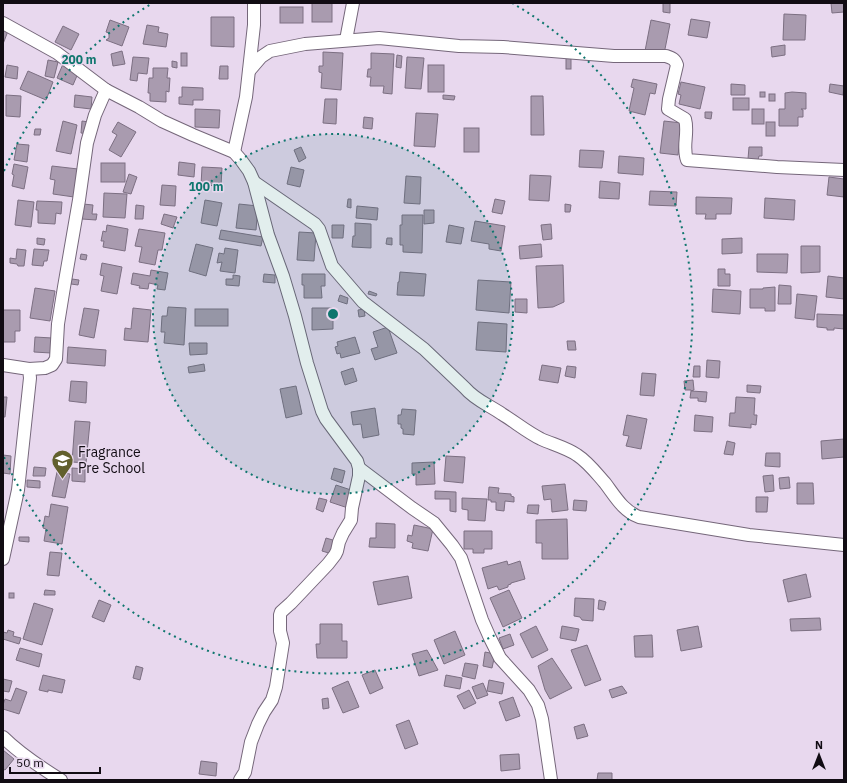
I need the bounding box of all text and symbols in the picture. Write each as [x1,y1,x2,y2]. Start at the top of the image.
text: 200 m [61,52,97,67]
text: 100 m [188,179,224,194]
centre of rings [326,307,340,321]
place label: Fragrance Pre School [78,443,145,477]
school or university icon: Fragrance Pre School [50,447,76,480]
north arrow [799,735,839,775]
text: N [815,738,823,752]
scale bar [10,749,100,775]
text: 50 m [16,755,44,770]

